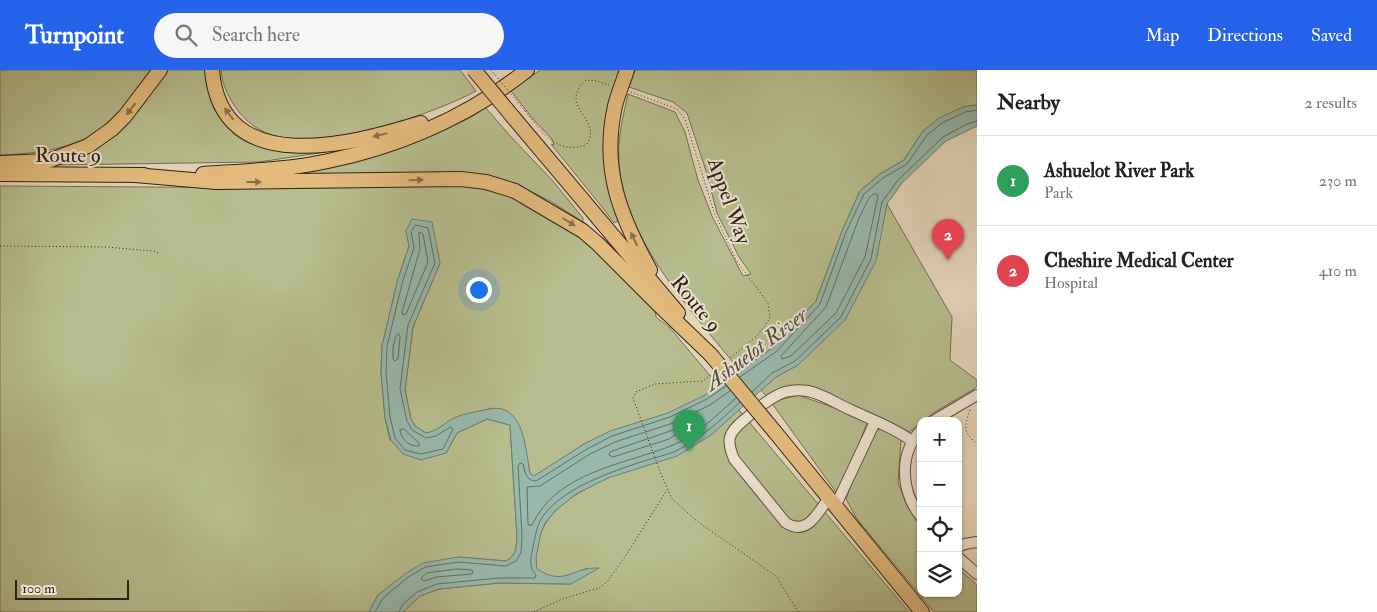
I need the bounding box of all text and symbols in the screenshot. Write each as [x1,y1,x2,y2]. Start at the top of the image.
search box [154,13,504,58]
text: Turnpoint [25,20,124,51]
icon: search [172,21,200,49]
text: Search here [212,23,300,47]
text: Map [1146,24,1179,47]
text: Directions [1207,24,1283,47]
text: Saved [1311,24,1352,47]
text: Nearby [997,89,1060,116]
text: 2 results [1304,93,1357,113]
one-way arrow [125,102,136,115]
one-way arrow [223,108,234,121]
one-way arrow [372,131,387,139]
street label: Route 9 [35,142,101,169]
street label: Appel Way [701,153,757,249]
text: Ashuelot River Park [1044,159,1194,183]
text: 1 [1010,171,1016,191]
text: 230 m [1319,171,1357,191]
one-way arrow [409,175,425,183]
one-way arrow [246,178,262,186]
text: Park [1044,183,1073,203]
one-way arrow [562,218,575,227]
pin: 2 [932,219,964,260]
one-way arrow [629,232,637,246]
text: Cheshire Medical Center [1044,249,1234,273]
text: 2 [1009,261,1017,281]
text: 410 m [1319,261,1357,281]
street label: Route 9 [665,270,727,338]
text: Hospital [1044,273,1098,293]
your location [466,277,492,303]
water label: Ashuelot River [697,300,815,398]
pin: 1 [673,410,705,451]
map controls [917,417,962,597]
button: + [917,417,962,462]
button: − [917,462,962,507]
button: locate [917,507,962,552]
button: layers [917,552,962,597]
scale bar [15,577,129,600]
text: 100 m [22,580,55,597]

